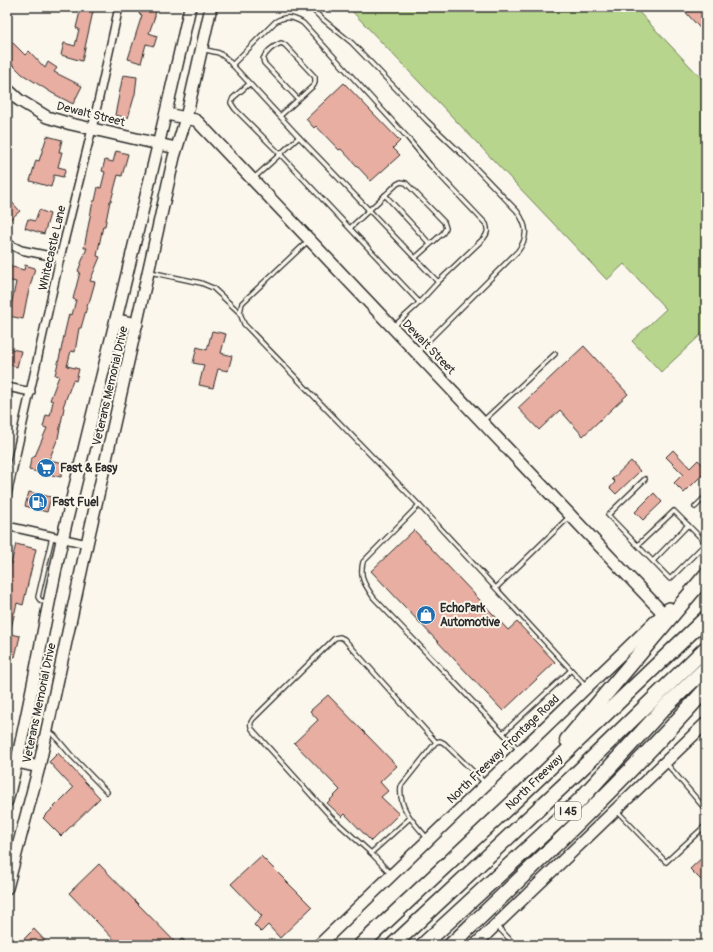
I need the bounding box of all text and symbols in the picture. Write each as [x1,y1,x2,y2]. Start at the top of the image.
street label: Dewalt Street [55,99,127,130]
street label: Whitecastle Lane [35,204,70,292]
street label: Dewalt Street [399,317,458,378]
street label: Veterans Memorial Drive [89,325,132,447]
supermarket icon: Fast & Easy [35,457,57,479]
place label: Fast & Easy [60,461,118,476]
fuel station icon: Fast Fuel [27,491,49,513]
place label: Fast Fuel [52,495,99,510]
place label: EchoPark Automotive [440,601,501,630]
shop icon: EchoPark Automotive [415,604,437,626]
street label: Veterans Memorial Drive [19,642,60,765]
street label: North Freeway Frontage Road [444,692,562,806]
street label: North Freeway [502,751,566,813]
road number: I 45 [555,802,581,820]

